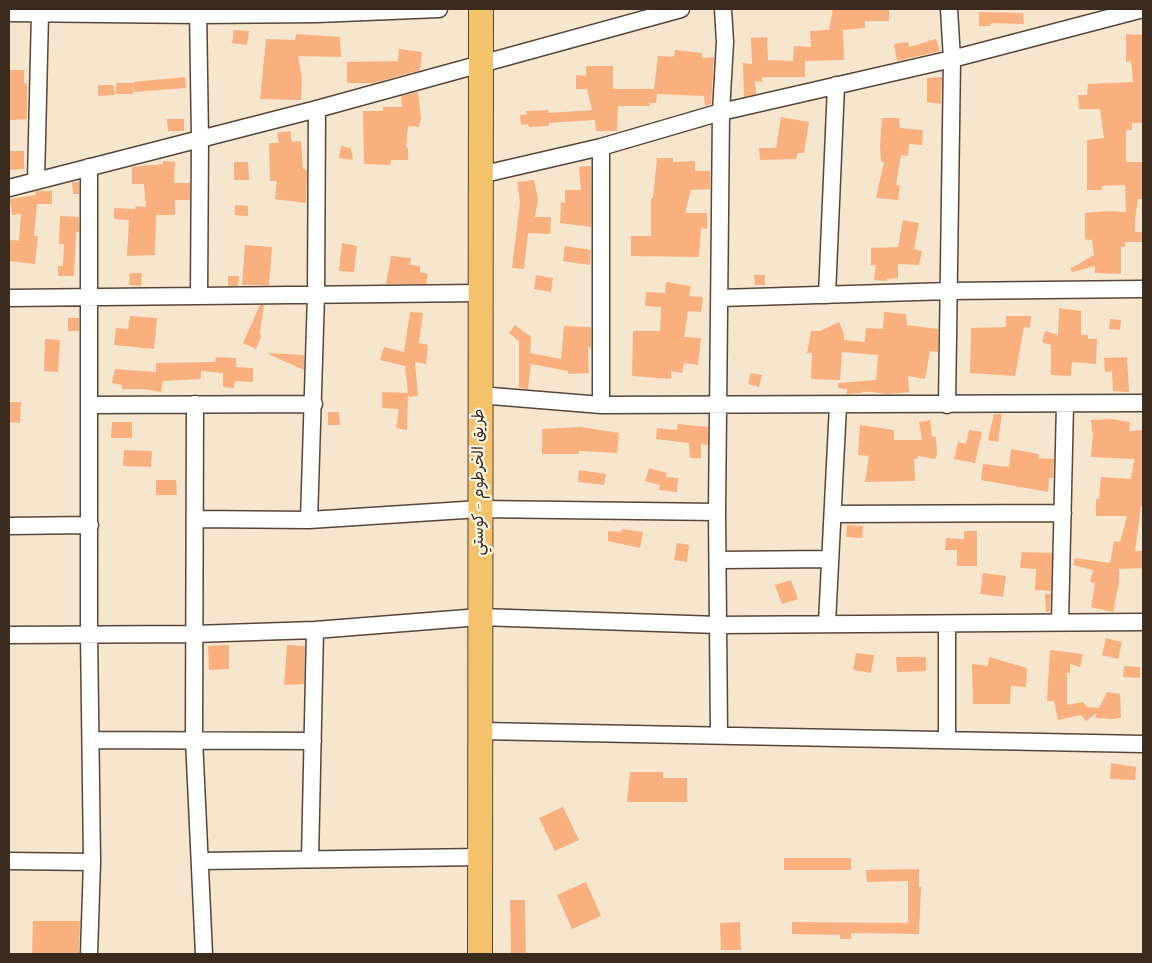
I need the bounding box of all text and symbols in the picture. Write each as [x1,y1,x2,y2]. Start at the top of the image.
street label: طريق الخرطوم - كوستي [470,408,490,556]

